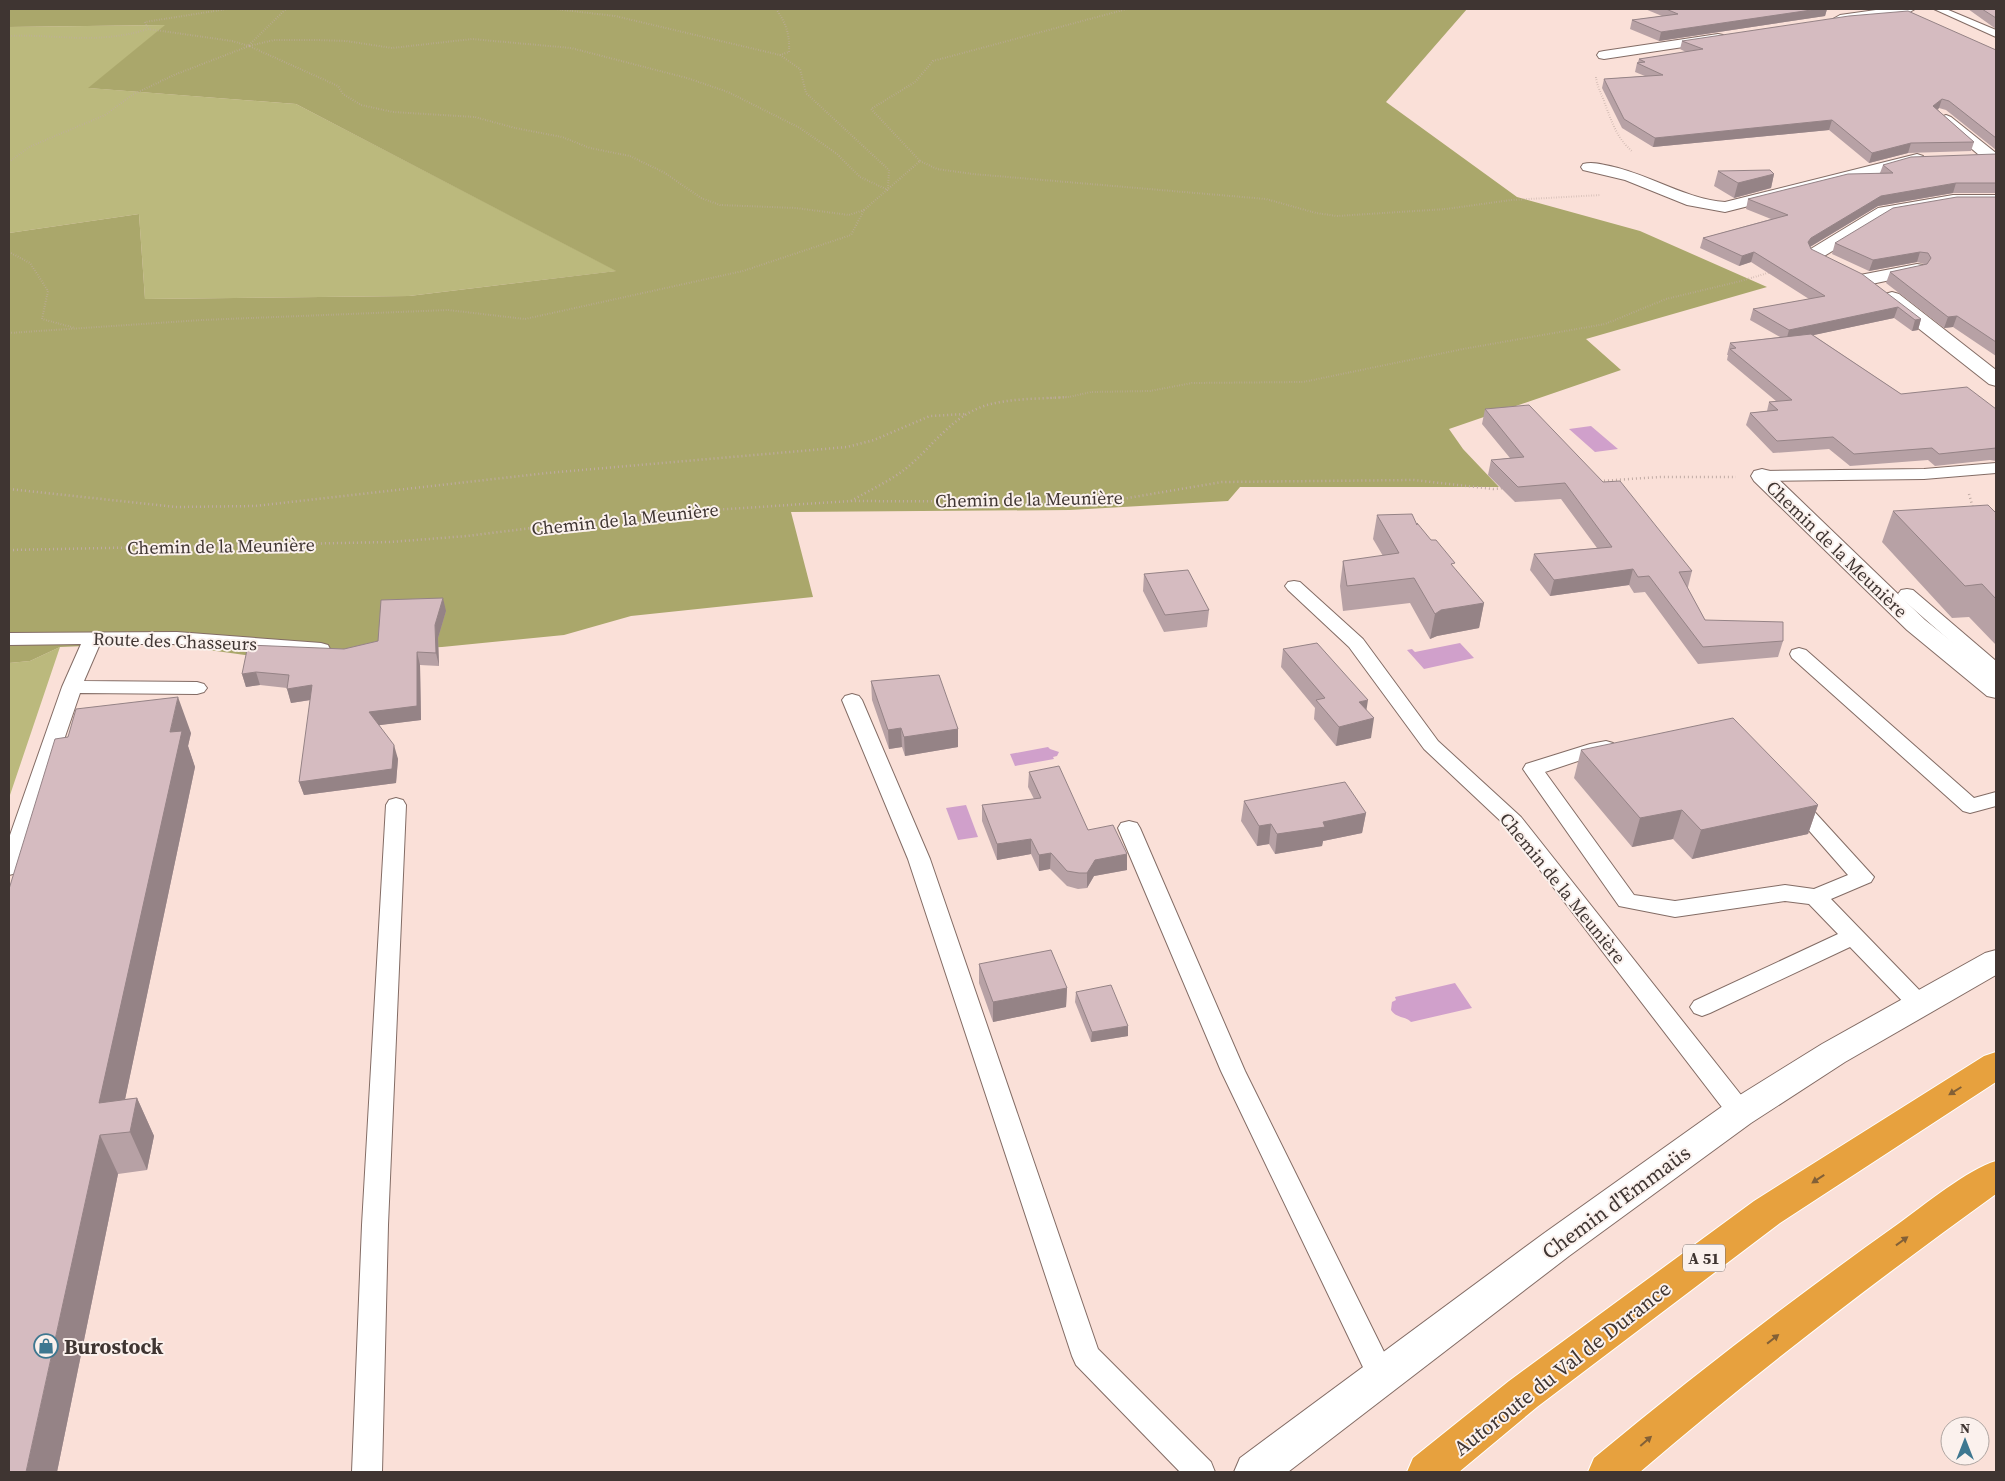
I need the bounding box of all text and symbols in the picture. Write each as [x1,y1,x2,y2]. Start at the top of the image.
street label: Chemin de la Meunière [1761,475,1913,623]
street label: Chemin de la Meunière [935,485,1123,513]
street label: Chemin de la Meunière [530,497,720,541]
street label: Chemin de la Meunière [127,532,315,560]
street label: Route des Chasseurs [92,626,258,656]
street label: Chemin de la Meunière [1494,807,1632,969]
one-way arrow [1948,1086,1962,1096]
street label: Chemin d'Emmaüs [1536,1138,1696,1266]
one-way arrow [1811,1174,1825,1183]
one-way arrow [1895,1236,1909,1246]
road number: A 51 [1683,1244,1725,1272]
street label: Autoroute du Val de Durance [1447,1274,1677,1462]
place label: Burostock [64,1332,164,1361]
shop icon: Burostock [33,1333,59,1359]
one-way arrow [1766,1334,1779,1345]
north arrow [1940,1416,1990,1466]
text: N [1960,1418,1970,1438]
one-way arrow [1639,1435,1652,1446]

